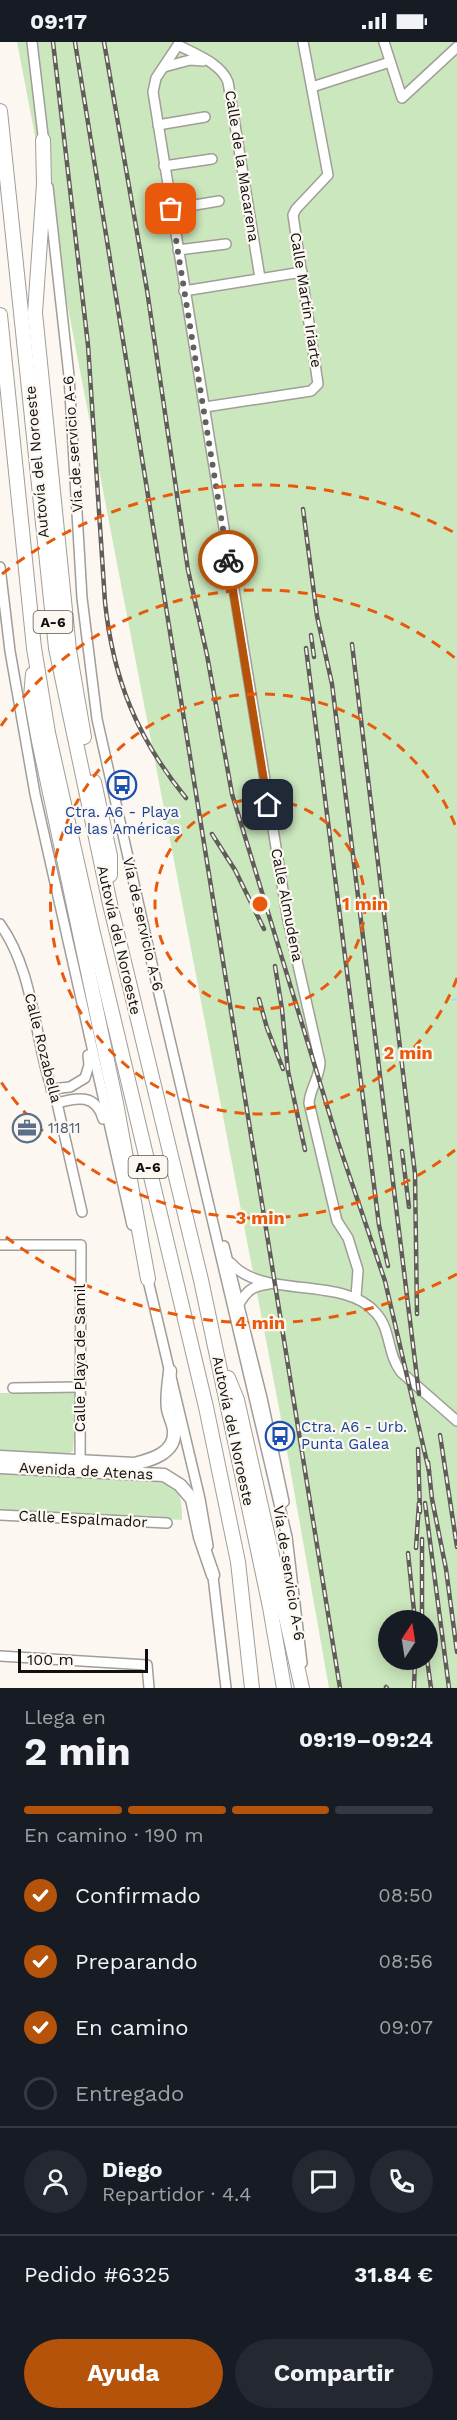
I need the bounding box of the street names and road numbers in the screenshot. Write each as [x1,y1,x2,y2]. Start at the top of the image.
street label: Calle de la Macarena [221,89,263,244]
street label: Calle Martín Iriarte [286,231,326,369]
street label: Vía de servicio A-6 [59,375,87,513]
street label: Autovía del Noroeste [21,385,53,539]
road number: A-6 [34,611,72,633]
street label: Calle Almudena [267,847,307,964]
street label: Vía de servicio A-6 [119,855,167,993]
street label: Autovía del Noroeste [93,863,145,1017]
street label: Calle Rozabella [21,991,65,1105]
road number: A-6 [128,1156,168,1178]
street label: Calle Playa de Samil [71,1283,89,1432]
street label: Autovía del Noroeste [208,1354,258,1508]
street label: Avenida de Atenas [18,1458,154,1484]
street label: Vía de servicio A-6 [269,1504,309,1642]
street label: Calle Espalmador [18,1507,148,1531]

